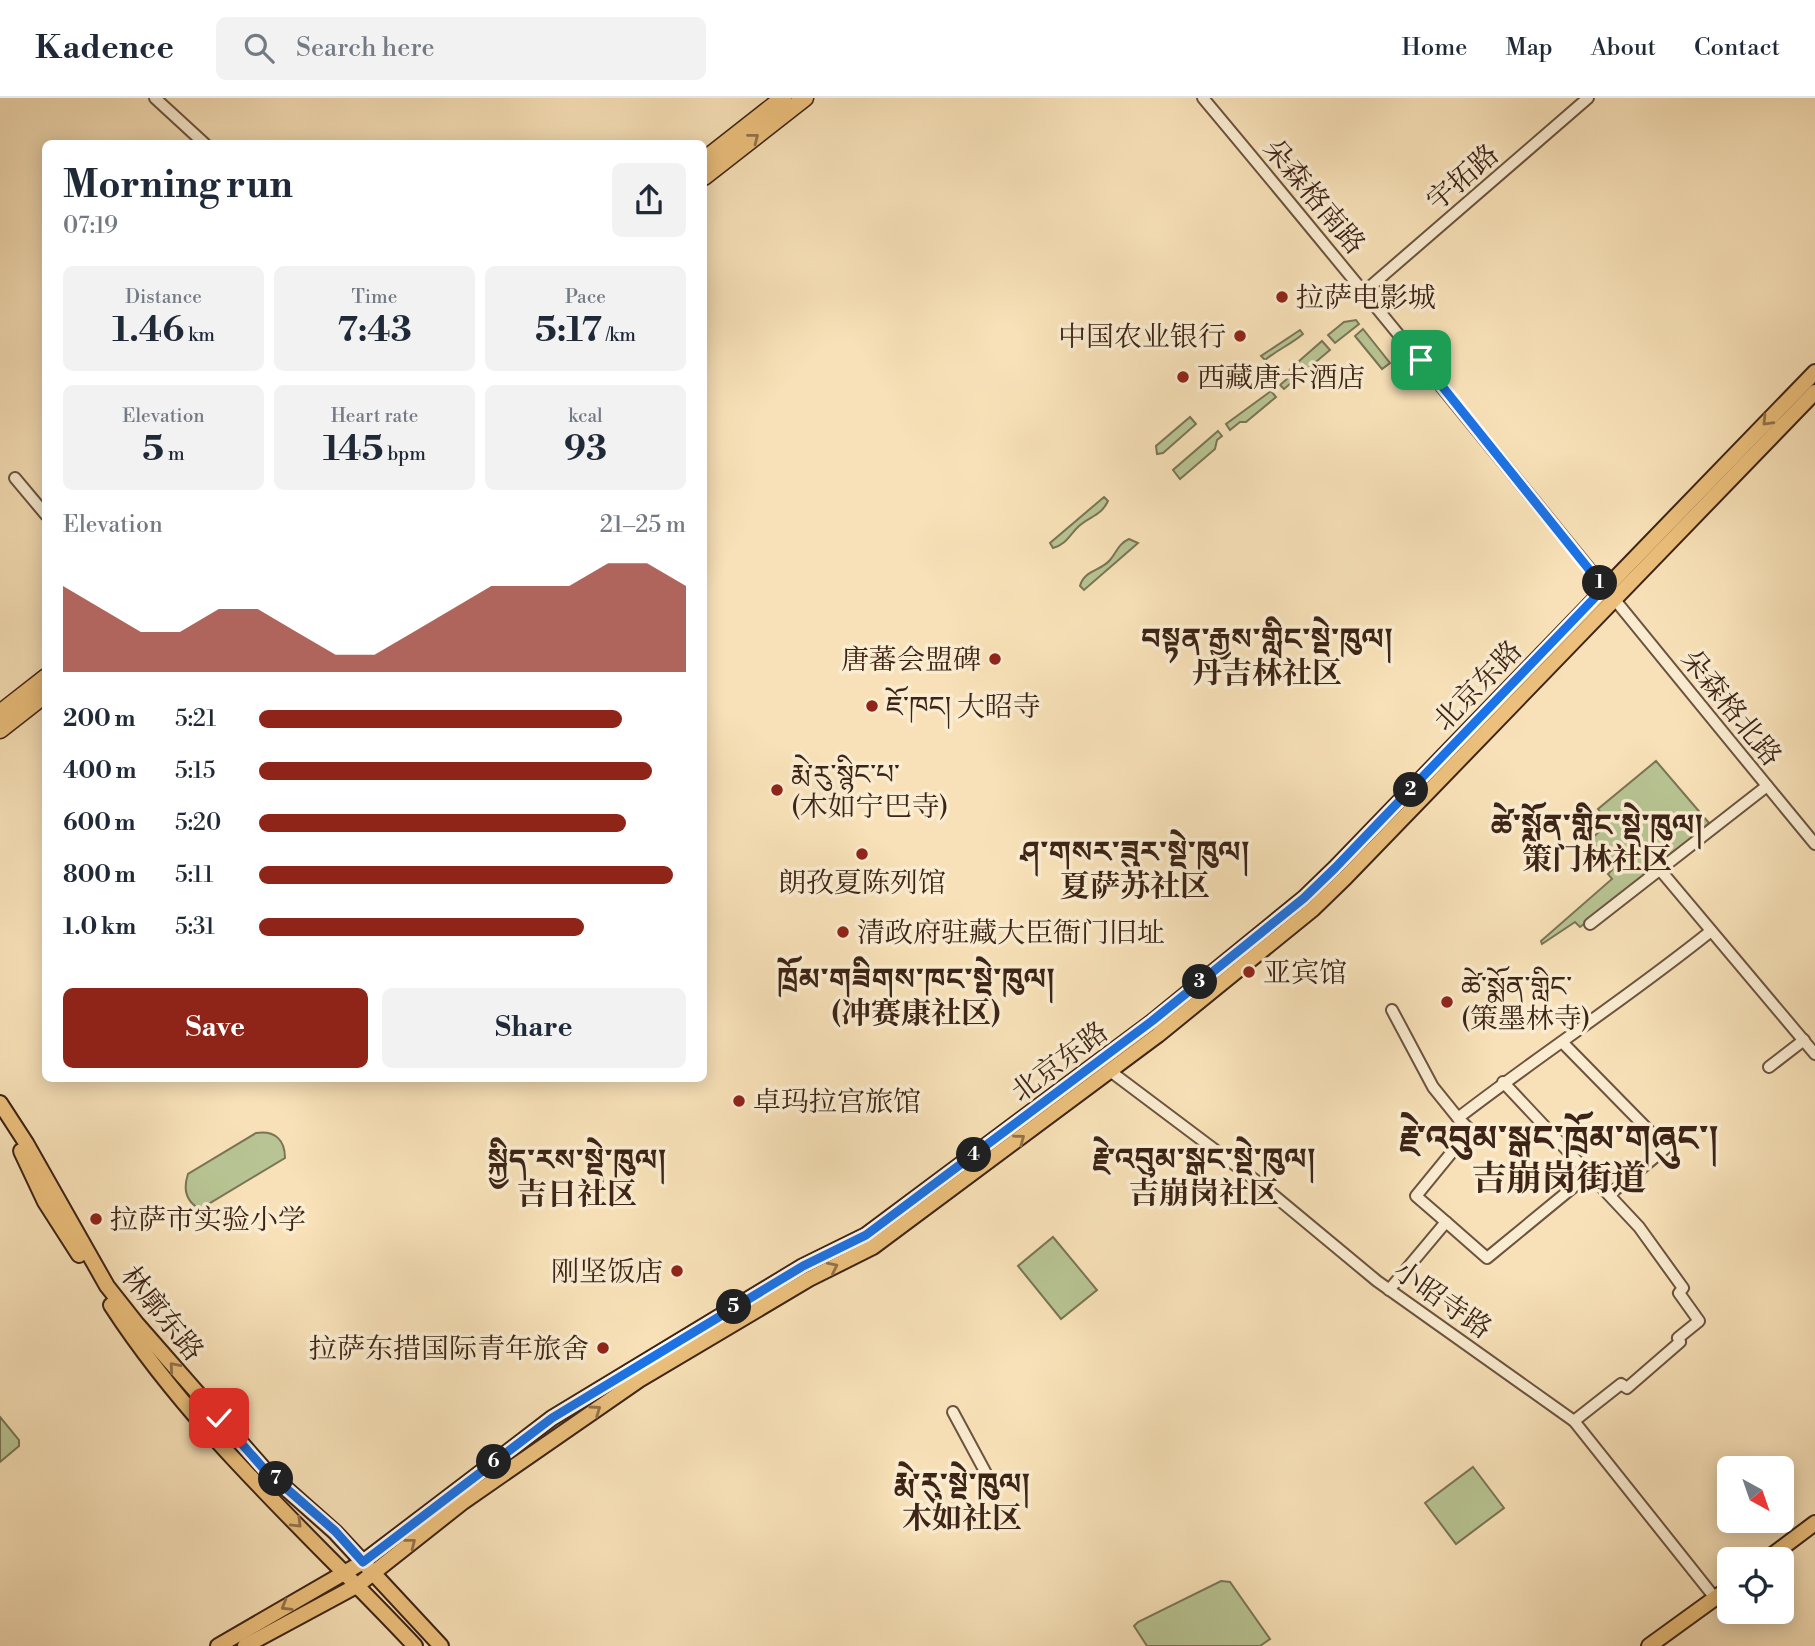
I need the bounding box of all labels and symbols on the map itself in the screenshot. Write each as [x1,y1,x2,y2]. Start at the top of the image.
street label: 朵森格南路 [1255,132,1372,262]
one-way arrow [746,133,759,146]
street label: 宇拓路 [1420,137,1506,219]
place label: 拉萨电影城 [1296,281,1436,316]
marker: 拉萨电影城 [1274,289,1290,305]
place label: 中国农业银行 [1058,320,1226,355]
marker: 中国农业银行 [1232,328,1248,344]
pin [1391,330,1451,390]
place label: 西藏唐卡酒店 [1197,361,1365,396]
marker: 西藏唐卡酒店 [1175,369,1191,385]
one-way arrow [1763,413,1776,426]
pin: 1 [1582,566,1618,601]
district label: བསྟན་རྒྱས་གླིང་སྡེ་ཁུལ། 丹吉林社区 [1141,616,1393,693]
street label: 北京东路 [1427,634,1530,738]
place label: 唐蕃会盟碑 [841,643,981,678]
street label: 朵森格北路 [1673,643,1788,773]
marker: 唐蕃会盟碑 [987,651,1003,667]
place label: ཇོ་ཁང། 大昭寺 [884,685,1041,730]
marker: ཇོ་ཁང། 大昭寺 [864,698,880,714]
place label: རྨེ་རུ་སྙིང་པ་ (木如宁巴寺) [791,754,948,825]
pin: 2 [1394,772,1428,808]
marker: རྨེ་རུ་སྙིང་པ་ (木如宁巴寺) [769,782,785,798]
district label: ཚེ་སྨོན་གླིང་སྡེ་ཁུལ། 策门林社区 [1491,801,1703,879]
district label: ཤ་གསར་ཟུར་སྡེ་ཁུལ། 夏萨苏社区 [1019,829,1250,906]
marker: 朗孜夏陈列馆 [854,846,870,862]
place label: 朗孜夏陈列馆 [778,866,946,901]
place label: 清政府驻藏大臣衙门旧址 [857,916,1165,951]
marker: 清政府驻藏大臣衙门旧址 [835,924,851,940]
district label: ཁྲོམ་གཟིགས་ཁང་སྡེ་ཁུལ། (冲赛康社区) [776,955,1055,1033]
place label: 亚宾馆 [1263,956,1347,991]
pin: 3 [1182,964,1218,1000]
marker: 亚宾馆 [1241,964,1257,980]
place label: ཚེ་སྨོན་གླིང་ (策墨林寺) [1461,965,1590,1037]
marker: ཚེ་སྨོན་གླིང་ (策墨林寺) [1439,994,1455,1010]
street label: 北京东路 [1005,1015,1115,1110]
place label: 卓玛拉宫旅馆 [753,1085,921,1120]
marker: 卓玛拉宫旅馆 [731,1093,747,1109]
district label: རྗེ་འབུམ་སྒང་ཁྲོམ་གཞུང་། 吉崩岗街道 [1399,1110,1719,1201]
one-way arrow [1012,1134,1024,1147]
district label: རྗེ་འབུམ་སྒང་སྡེ་ཁུལ། 吉崩岗社区 [1092,1136,1316,1213]
district label: སྐྱིད་རས་སྡེ་ཁུལ། 吉日社区 [487,1137,667,1214]
pin: 4 [956,1138,992,1172]
place label: 拉萨市实验小学 [110,1203,306,1238]
marker: 拉萨市实验小学 [88,1211,104,1227]
street label: 小昭寺路 [1386,1254,1498,1347]
place label: 刚坚饭店 [551,1255,663,1290]
street label: 林廓东路 [113,1259,211,1368]
one-way arrow [826,1262,838,1276]
marker: 刚坚饭店 [669,1263,685,1279]
pin: 5 [716,1290,752,1324]
place label: 拉萨东措国际青年旅舍 [309,1332,589,1367]
marker: 拉萨东措国际青年旅舍 [595,1340,611,1356]
one-way arrow [170,1362,182,1375]
pin [189,1388,249,1448]
one-way arrow [588,1406,601,1418]
pin: 6 [476,1444,512,1480]
north arrow [1717,1456,1794,1533]
district label: རྨེ་རུ་སྡེ་ཁུལ། 木如社区 [894,1461,1030,1538]
pin: 7 [258,1462,294,1496]
one-way arrow [288,1515,301,1528]
one-way arrow [404,1538,416,1551]
one-way arrow [280,1597,293,1610]

